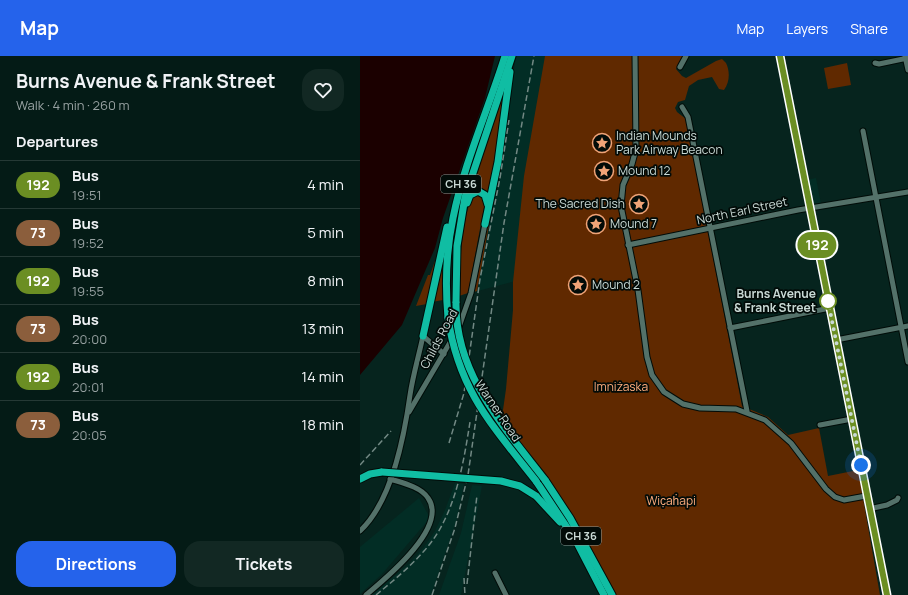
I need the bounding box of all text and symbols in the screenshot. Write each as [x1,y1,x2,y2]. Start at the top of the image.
text: Map [20,15,59,41]
text: Map [736,19,764,38]
text: Layers [786,19,828,38]
text: Share [850,19,888,38]
text: Burns Avenue & Frank Street [16,68,276,94]
button: heart [302,69,344,111]
text: Walk · 4 min · 260 m [16,96,130,114]
place label: Indian Mounds Park Airway Beacon [616,127,723,158]
text: Departures [16,131,98,152]
place icon: Indian Mounds Park Airway Beacon [591,132,613,154]
place icon: Mound 12 [593,160,615,182]
place label: Mound 12 [618,162,671,179]
text: Bus [72,165,99,186]
text: 4 min [307,174,344,195]
text: 192 [26,175,50,194]
road number: CH 36 [441,175,481,193]
text: 19:51 [72,186,102,204]
place icon: The Sacred Dish [628,193,650,215]
street label: North Earl Street [695,193,789,228]
place label: The Sacred Dish [536,195,625,212]
text: Bus [72,213,99,234]
place icon: Mound 7 [585,213,607,235]
place label: Mound 7 [610,215,657,232]
text: 5 min [307,222,344,243]
text: 73 [30,223,46,242]
line badge: 192 [794,232,840,258]
text: 19:52 [72,234,104,252]
text: 192 [805,235,829,254]
text: Bus [72,261,99,282]
text: 8 min [307,270,344,291]
text: 192 [26,271,50,290]
place icon: Mound 2 [567,274,589,296]
place label: Mound 2 [592,276,640,293]
text: 19:55 [72,282,104,300]
place label: Burns Avenue & Frank Street [734,285,816,316]
marker: Burns Avenue & Frank Street [819,292,837,310]
street label: Childs Road [416,306,461,372]
text: Bus [72,309,99,330]
text: 13 min [302,318,344,339]
text: 73 [30,319,46,338]
text: 20:00 [72,330,107,348]
text: Bus [72,357,99,378]
text: 14 min [301,366,344,387]
text: 192 [26,367,50,386]
street label: Warner Road [472,377,525,445]
text: 20:01 [72,378,104,396]
park label: Imniżaska [594,378,648,395]
text: Bus [72,405,99,426]
text: 18 min [301,414,344,435]
text: 73 [30,415,46,434]
text: 20:05 [72,426,107,444]
your location [851,455,871,475]
park label: Wic̣aḣapi [646,492,696,509]
road number: CH 36 [561,527,601,545]
button: Directions [16,541,176,587]
button: Tickets [184,541,344,587]

